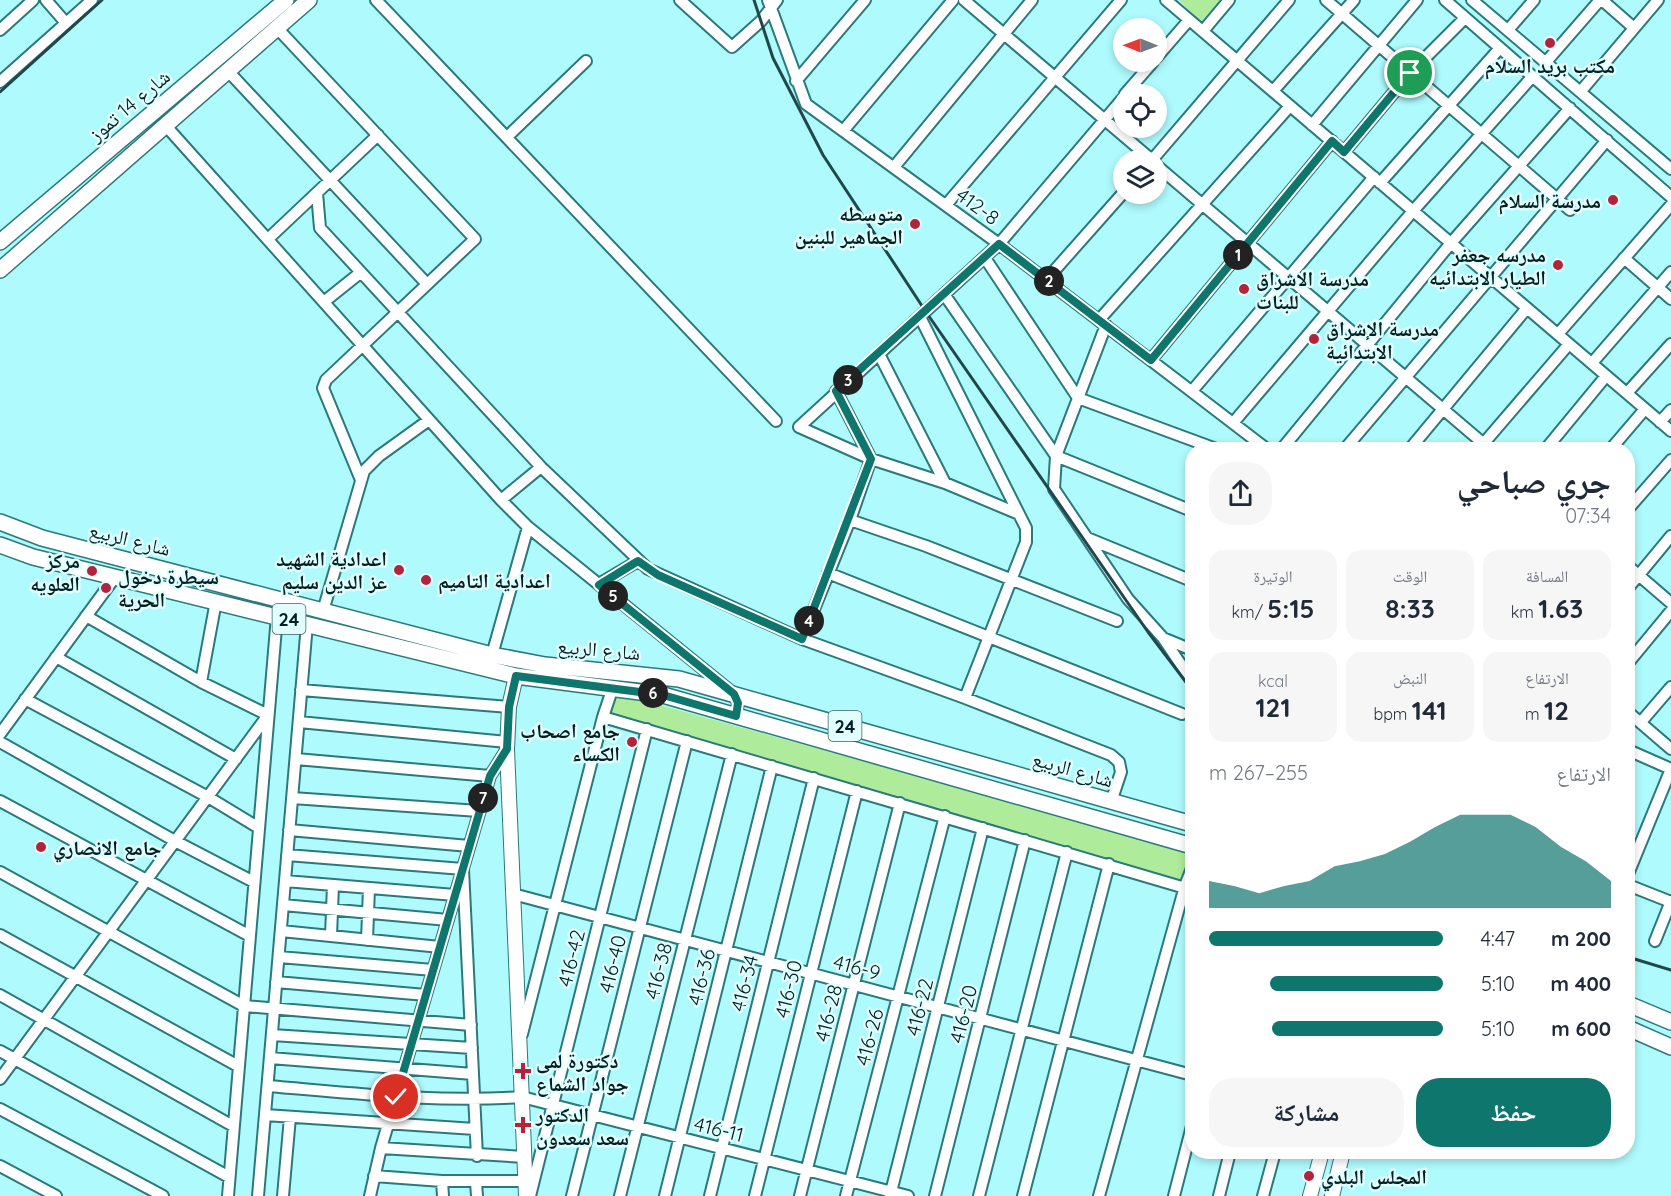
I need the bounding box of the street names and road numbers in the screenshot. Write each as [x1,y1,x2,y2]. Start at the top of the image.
street label: شارع 14 تموز [82,64,176,148]
street label: 412-8 [951,182,1005,230]
street label: شارع الربيع [87,517,173,562]
road number: 24 [272,604,306,634]
street label: شارع الربيع [557,633,641,666]
road number: 24 [828,711,862,741]
street label: شارع الربيع [1029,746,1116,793]
street label: 416-42 [552,927,590,989]
street label: 416-40 [593,932,631,996]
street label: 416-38 [639,940,677,1002]
street label: 416-36 [682,946,720,1008]
street label: 416-9 [831,949,883,985]
street label: 416-34 [725,952,763,1014]
street label: 416-30 [769,957,807,1021]
street label: 416-22 [900,976,938,1038]
street label: 416-28 [809,982,847,1044]
street label: 416-20 [944,982,982,1046]
street label: 416-26 [849,1005,889,1068]
street label: 416-11 [692,1111,746,1147]

